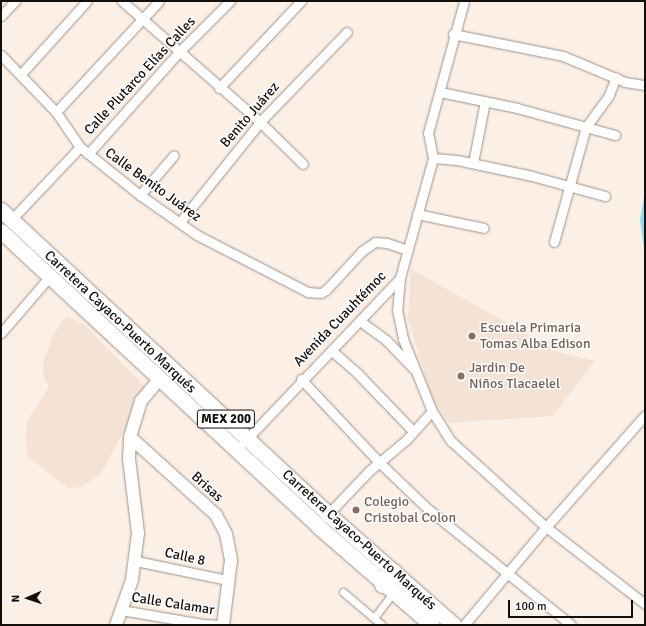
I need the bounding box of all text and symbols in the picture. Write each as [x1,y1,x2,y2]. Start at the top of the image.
street label: Calle Plutarco Elías Calles [81,13,199,139]
street label: Benito Juárez [217,79,283,151]
street label: Calle Benito Juárez [102,145,204,225]
street label: Carretera Cayaco-Puerto Marqués [41,247,199,397]
street label: Avenida Cuauhtémoc [290,268,390,370]
place label: Escuela Primaria Tomas Alba Edison [480,320,591,352]
marker: Escuela Primaria Tomas Alba Edison [467,331,477,341]
place label: Jardin De Niños Tlacaelel [469,360,560,392]
marker: Jardin De Niños Tlacaelel [456,371,466,381]
road number: MEX 200 [196,408,256,430]
street label: Carretera Cayaco-Puerto Marqués [279,466,439,614]
street label: Brisas [188,468,226,506]
place label: Colegio Cristobal Colon [364,494,456,526]
marker: Colegio Cristobal Colon [351,505,361,515]
street label: Calle 8 [163,545,207,569]
north arrow [8,578,48,618]
street label: Calle Calamar [130,589,216,619]
scale bar [510,592,635,618]
text: N [9,594,22,602]
text: 100 m [515,599,547,614]

